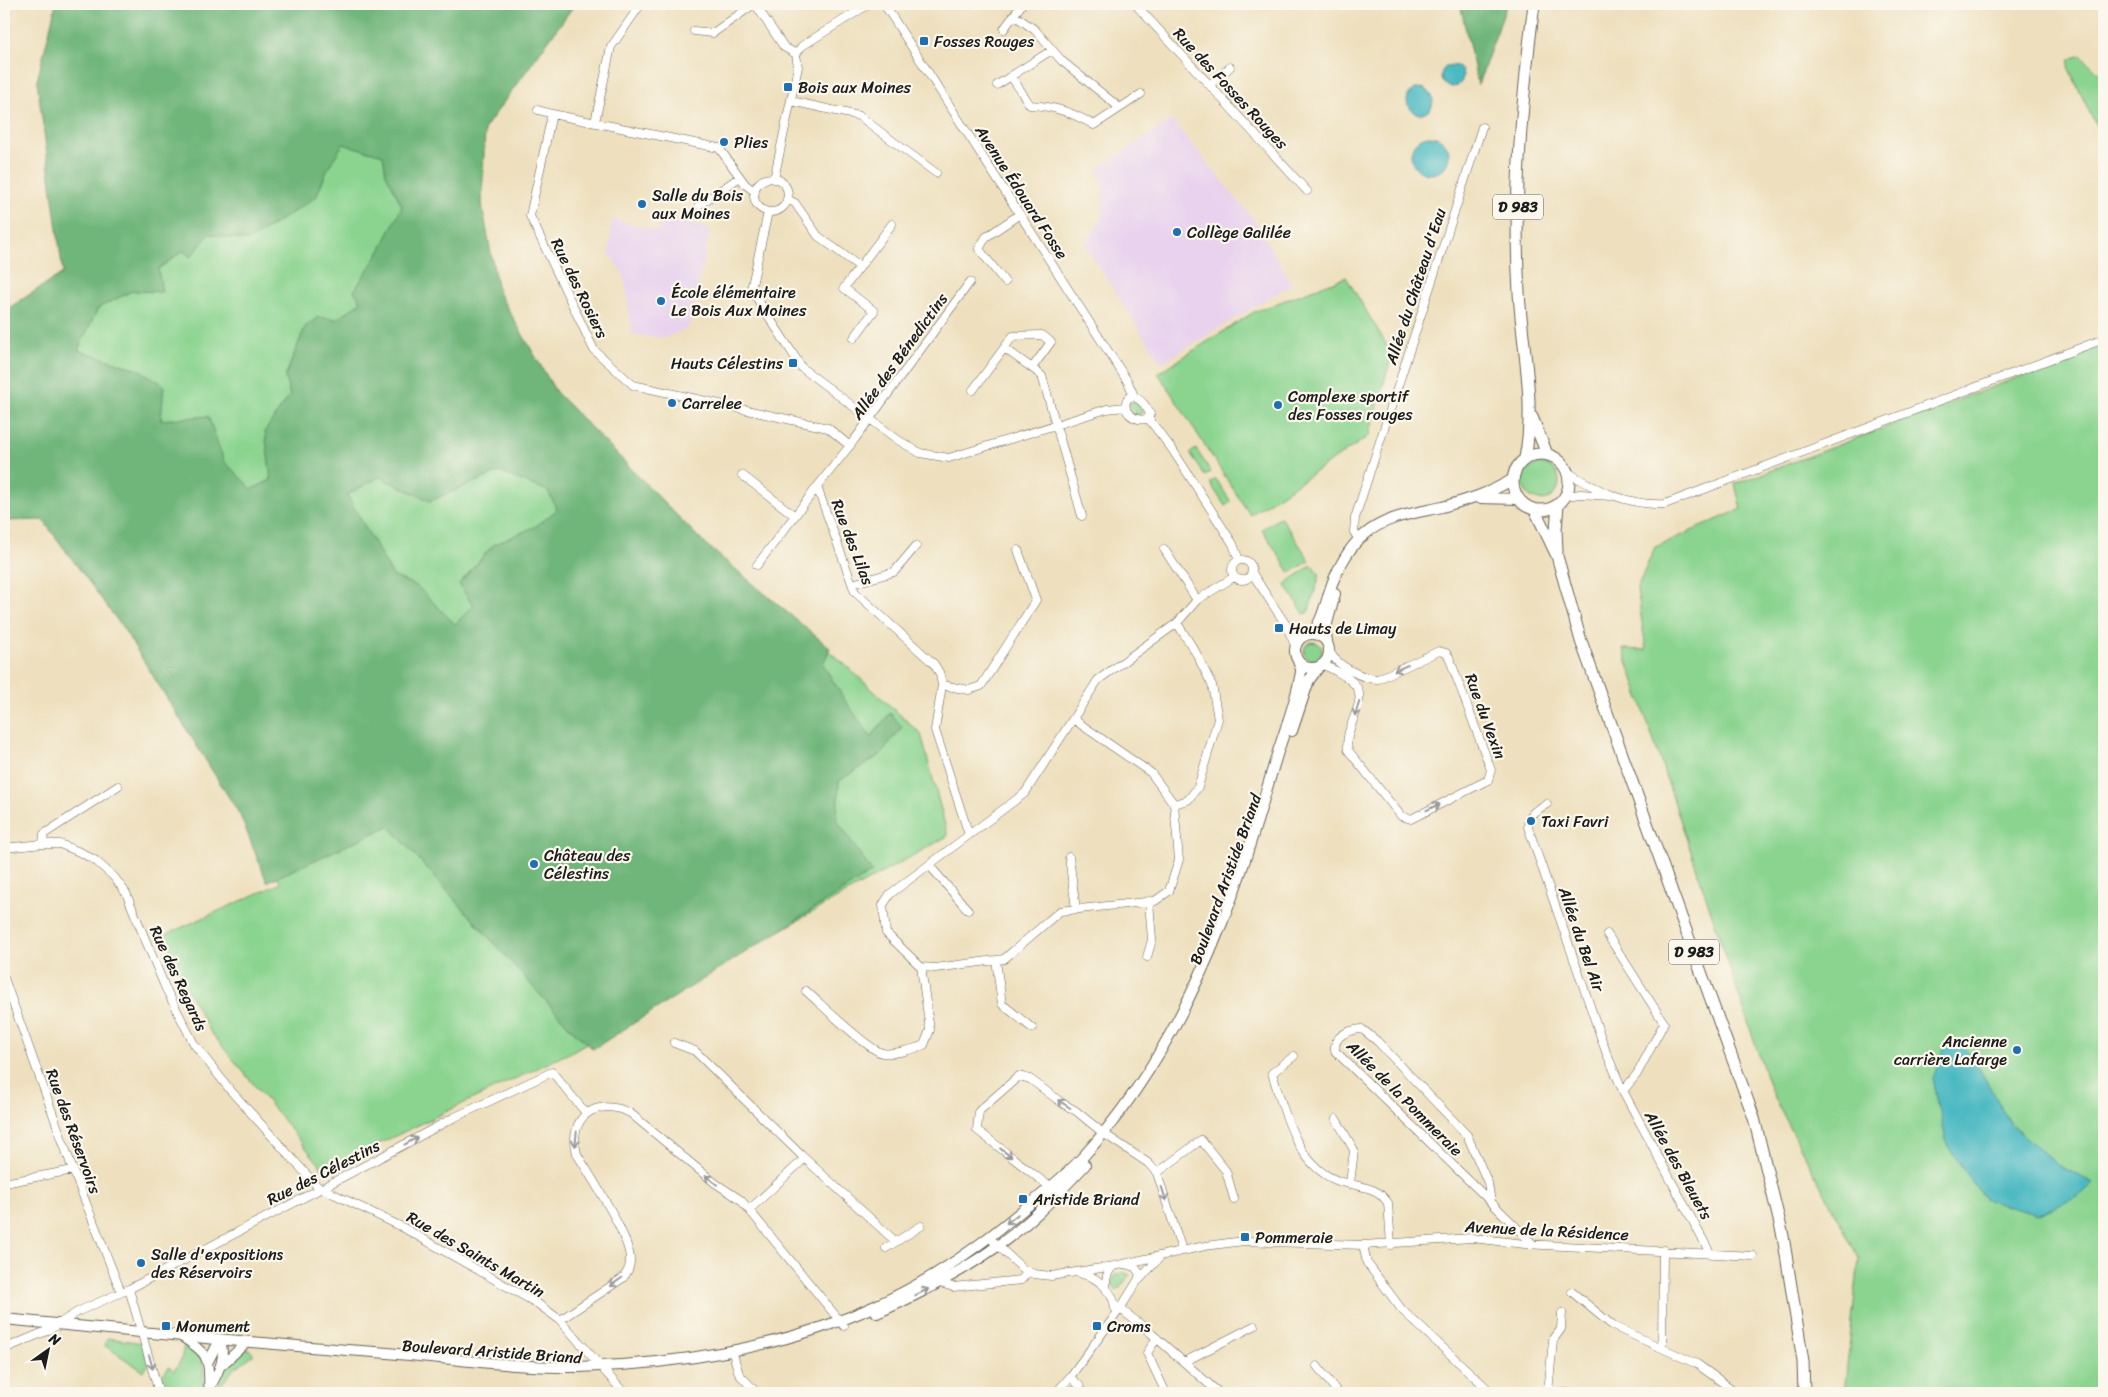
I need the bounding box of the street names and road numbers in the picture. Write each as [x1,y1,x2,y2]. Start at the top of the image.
street label: Rue des Fosses Rouges [1166,20,1296,157]
street label: Avenue Édouard Fosse [967,118,1076,265]
road number: D 983 [1493,194,1543,220]
street label: Allée du Château d'Eau [1376,204,1455,369]
street label: Rue des Rosiers [543,233,617,344]
street label: Allée des Bénedictins [843,286,956,427]
street label: Rue des Lilas [823,495,882,590]
street label: Rue du Vexin [1457,669,1515,764]
street label: Boulevard Aristide Briand [1181,788,1270,969]
street label: Allée du Bel Air [1550,882,1614,997]
street label: Rue des Regards [141,920,216,1036]
road number: D 983 [1669,940,1719,964]
street label: Allée de la Pommeraie [1339,1032,1470,1164]
street label: Rue des Réservoirs [37,1064,110,1199]
street label: Allée des Bleuets [1636,1104,1721,1226]
street label: Rue des Célestins [261,1131,386,1214]
street label: Rue des Saints Martin [401,1203,551,1306]
street label: Avenue de la Résidence [1463,1212,1630,1249]
street label: Boulevard Aristide Briand [401,1331,584,1372]

